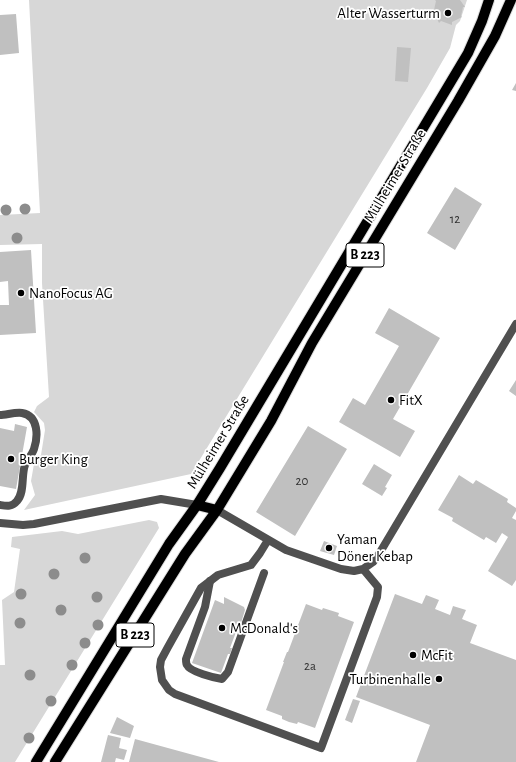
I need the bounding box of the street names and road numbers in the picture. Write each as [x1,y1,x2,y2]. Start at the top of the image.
street label: Mülheimer Straße [360,126,430,226]
road number: B 223 [346,243,384,267]
street label: Mülheimer Straße [183,392,253,492]
road number: B 223 [116,623,154,647]

